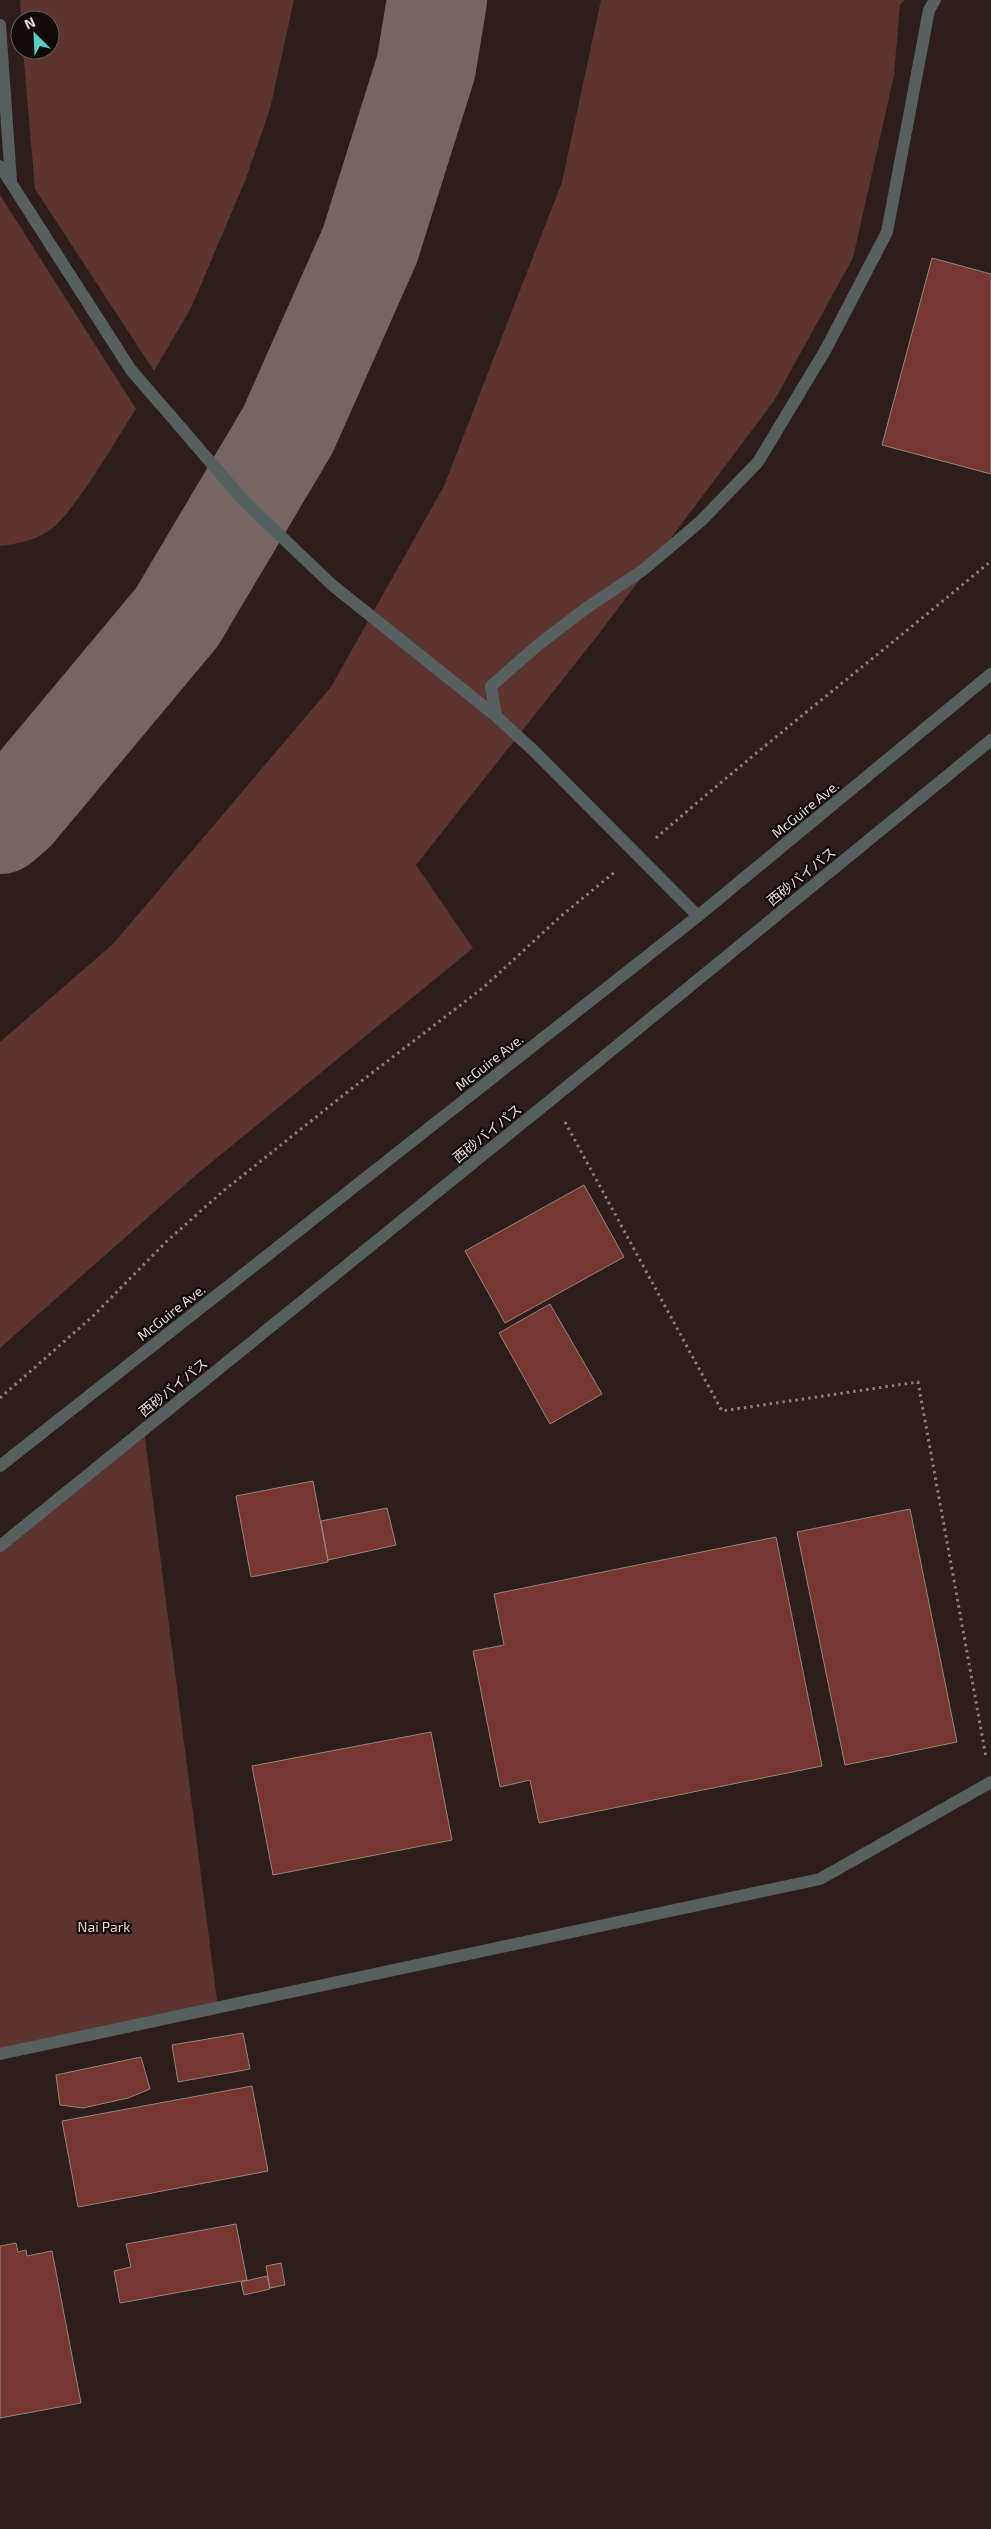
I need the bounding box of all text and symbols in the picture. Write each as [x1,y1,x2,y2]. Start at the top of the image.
north arrow [10,10,60,60]
text: N [21,13,38,32]
street label: McGuire Ave. [768,777,842,841]
street label: 西砂バイパス [763,843,839,909]
street label: McGuire Ave. [452,1030,526,1094]
street label: 西砂バイパス [449,1100,525,1166]
street label: McGuire Ave. [134,1280,208,1344]
street label: 西砂バイパス [135,1354,211,1420]
park label: Nai Park [78,1918,130,1935]

